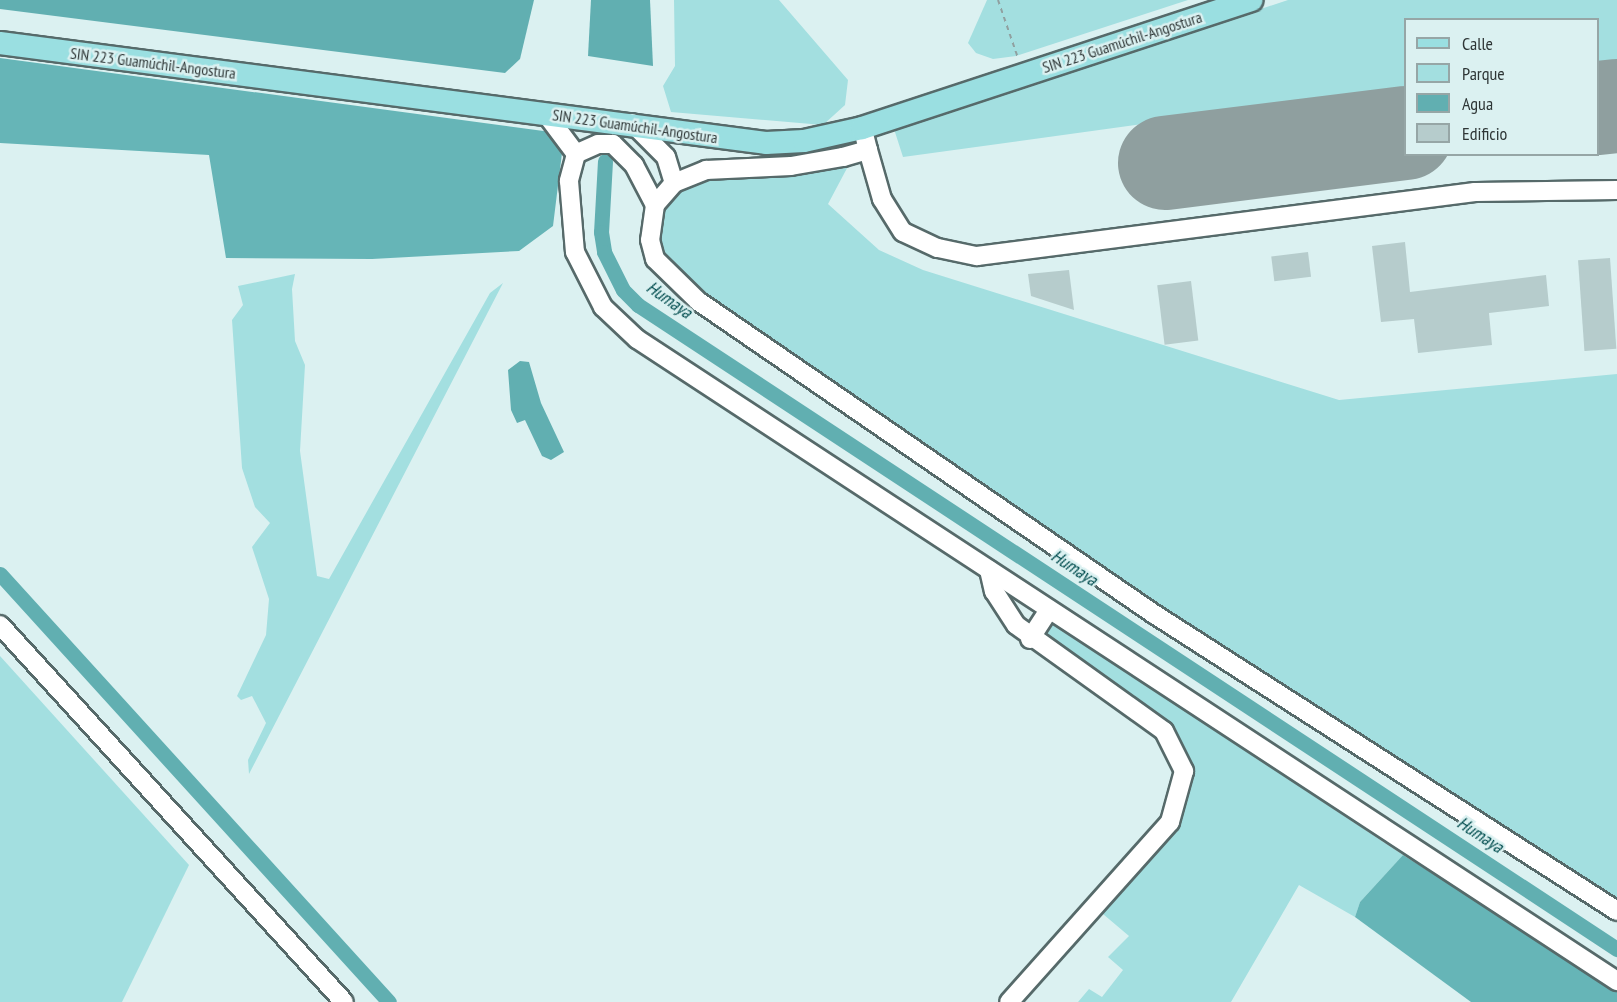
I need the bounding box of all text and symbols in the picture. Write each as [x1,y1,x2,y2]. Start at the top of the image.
street label: SIN 223 Guamúchil-Angostura [1040,7,1204,77]
legend [1404,18,1599,156]
text: Calle [1462,32,1493,55]
street label: SIN 223 Guamúchil-Angostura [69,43,237,83]
text: Parque [1462,62,1505,85]
text: Agua [1462,92,1493,115]
street label: SIN 223 Guamúchil-Angostura [551,105,719,147]
text: Edificio [1462,122,1507,145]
water label: Humaya [642,277,696,323]
water label: Humaya [1047,545,1101,591]
water label: Humaya [1453,812,1507,858]

